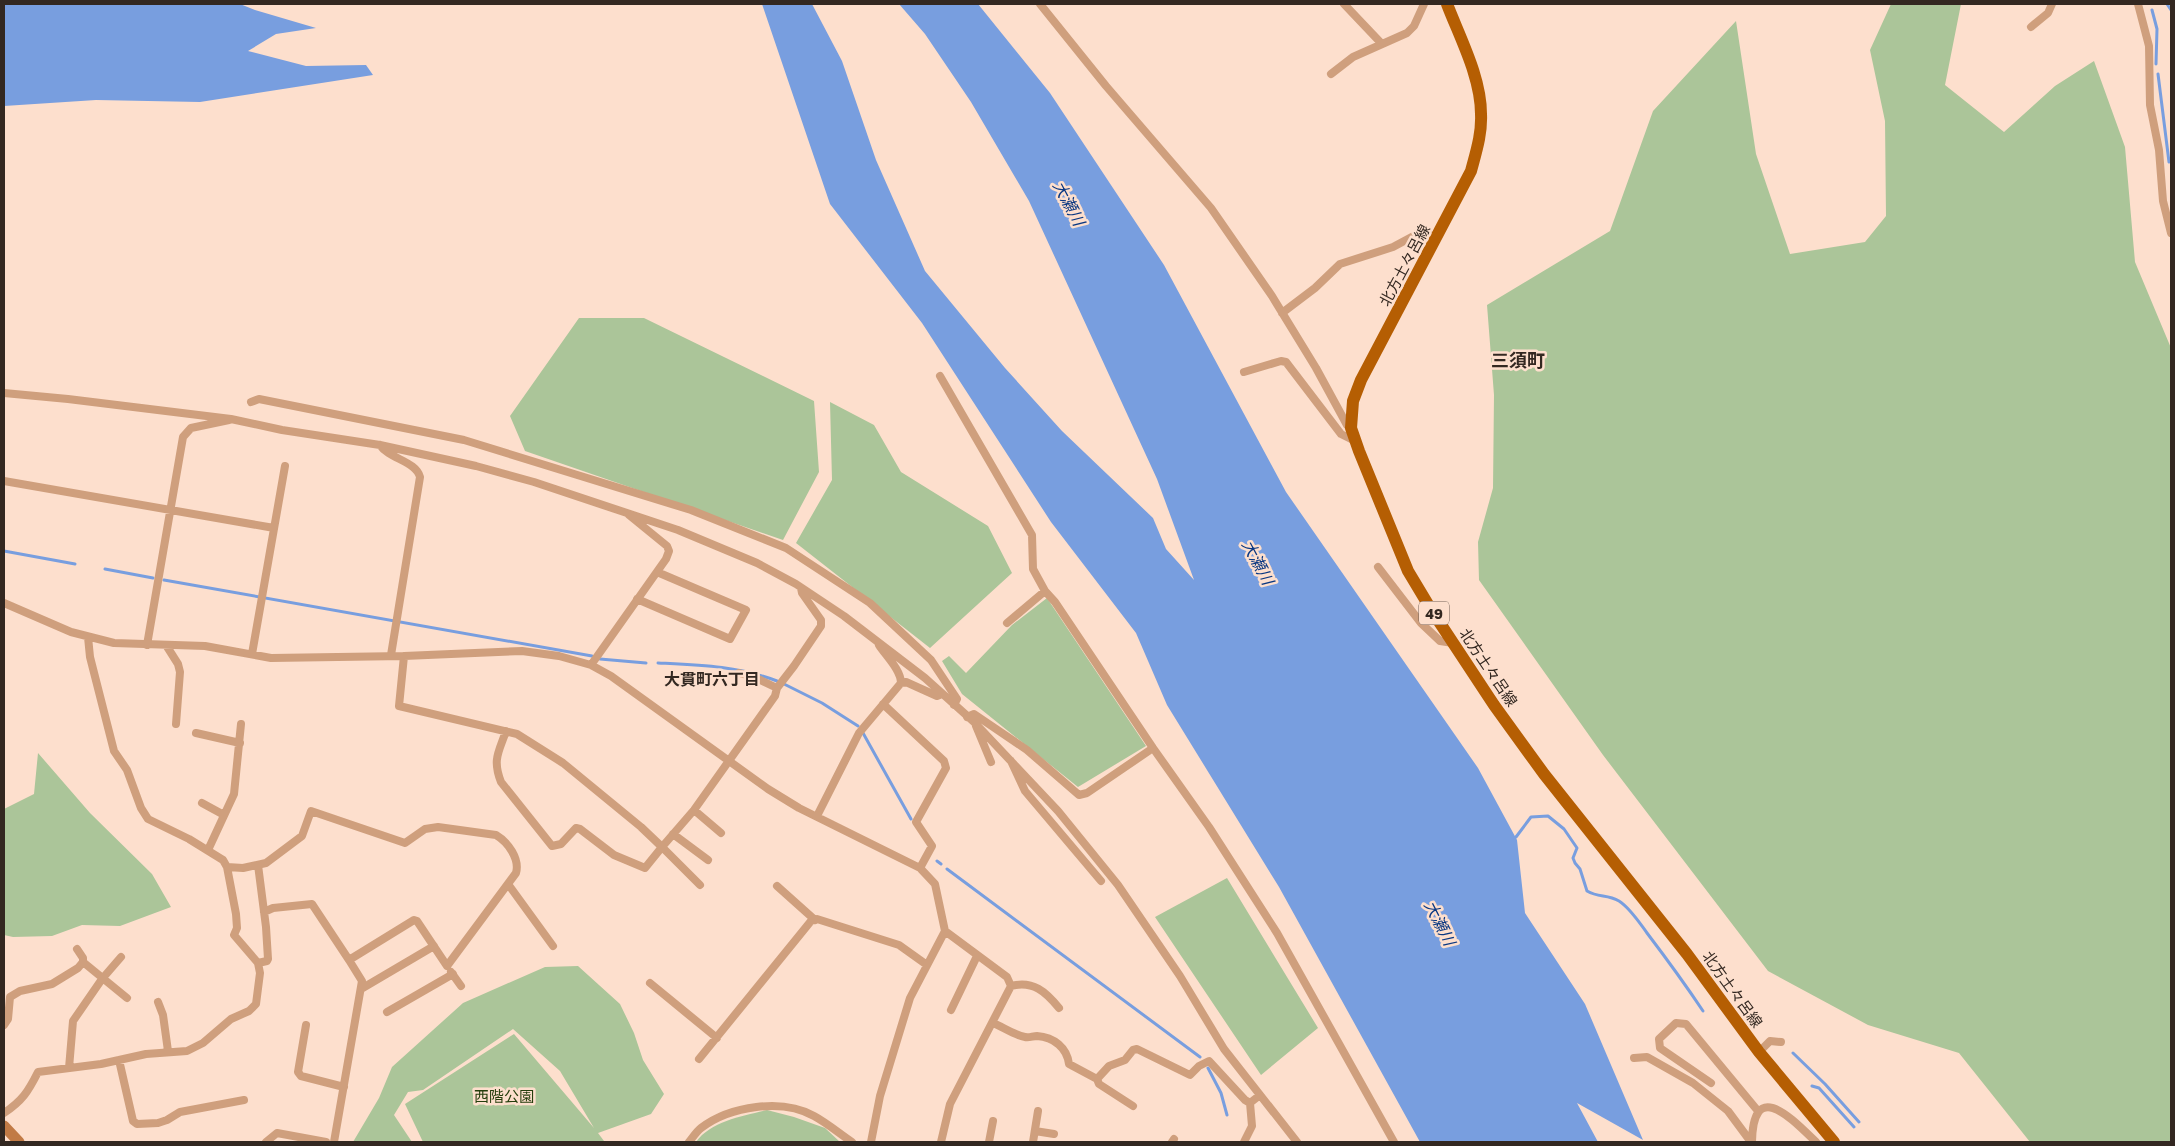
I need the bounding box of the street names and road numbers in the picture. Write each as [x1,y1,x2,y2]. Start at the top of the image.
street label: 北方土々呂線 [1375,221,1433,309]
road number: 49 [1419,602,1449,624]
street label: 北方土々呂線 [1456,625,1522,709]
street label: 北方土々呂線 [1699,947,1767,1031]

